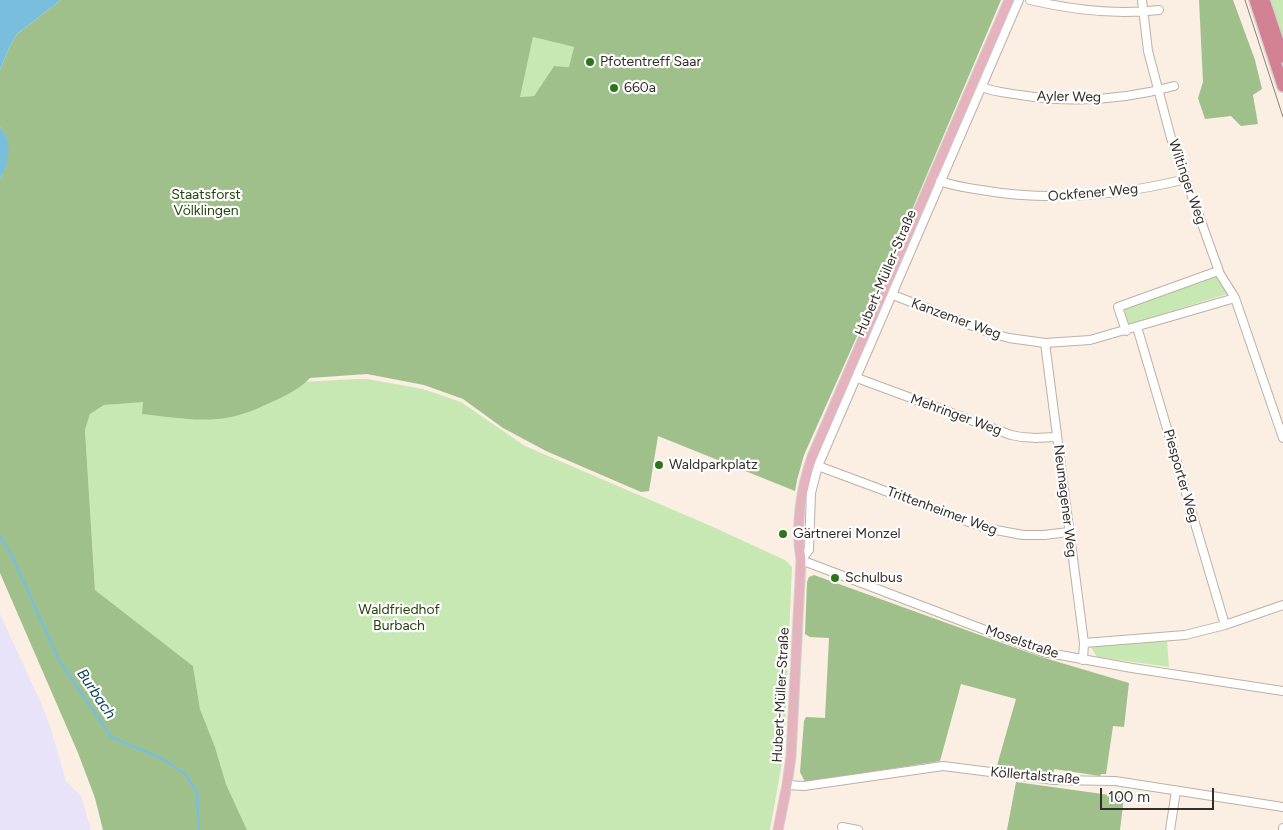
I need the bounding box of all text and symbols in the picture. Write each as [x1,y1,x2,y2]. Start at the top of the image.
place label: Pfotentreff Saar [600,54,701,70]
marker: Pfotentreff Saar [584,56,596,68]
place label: 660a [624,80,656,96]
marker: 660a [608,82,620,94]
street label: Ayler Weg [1037,88,1101,106]
street label: Wiltinger Weg [1165,137,1209,227]
street label: Ockfener Weg [1047,181,1139,205]
park label: Staatsforst Völklingen [171,187,241,220]
street label: Hubert-Müller-Straße [852,207,920,339]
street label: Kanzemer Weg [909,295,1003,343]
street label: Mehringer Weg [908,391,1004,439]
street label: Piesporter Weg [1160,427,1202,525]
street label: Neumagener Weg [1050,444,1080,558]
place label: Waldparkplatz [669,457,758,473]
marker: Waldparkplatz [653,459,665,471]
street label: Trittenheimer Weg [885,483,999,539]
place label: Gärtnerei Monzel [793,526,901,542]
marker: Gärtnerei Monzel [777,528,789,540]
place label: Schulbus [845,570,902,586]
marker: Schulbus [829,572,841,584]
park label: Waldfriedhof Burbach [358,602,440,634]
street label: Moselstraße [983,622,1061,662]
street label: Hubert-Müller-Straße [769,627,793,763]
water label: Burbach [73,665,119,723]
street label: Köllertalstraße [990,764,1080,788]
scale bar [1103,778,1217,810]
text: 100 m [1108,788,1150,806]

